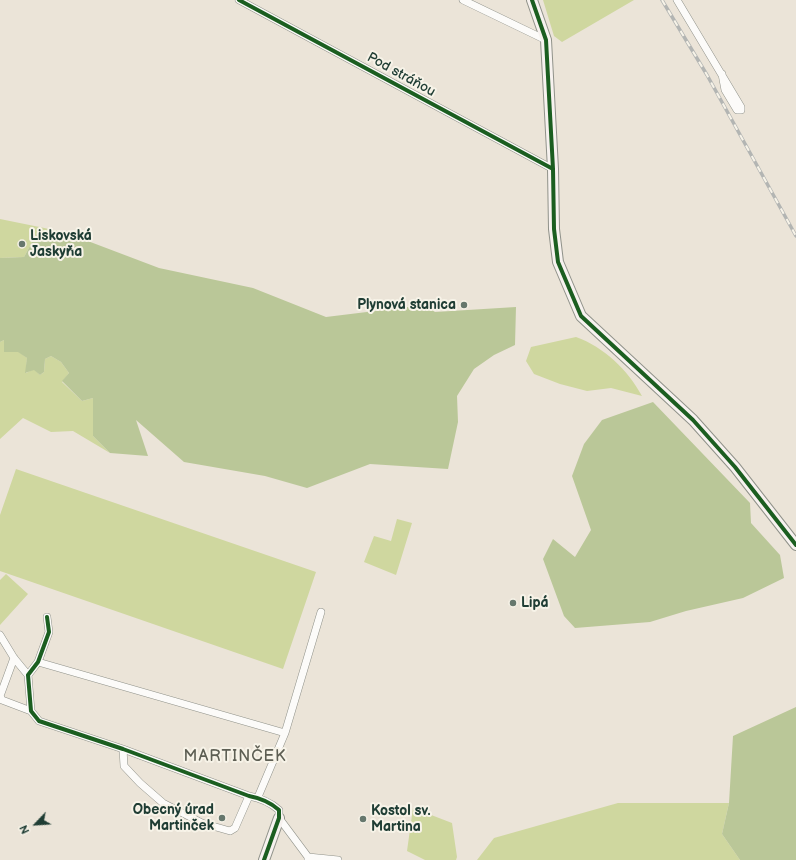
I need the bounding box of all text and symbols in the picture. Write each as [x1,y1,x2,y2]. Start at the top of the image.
street label: Pod stráňou [364,49,438,101]
place label: Liskovská Jaskyňa [30,228,92,260]
marker: Liskovská Jaskyňa [17,239,27,249]
place label: Plynová stanica [357,297,456,313]
marker: Plynová stanica [459,300,469,310]
place label: Lipá [521,595,549,611]
marker: Lipá [508,598,518,608]
district label: MARTINČEK [184,747,286,767]
place label: Obecný úrad Martinček [133,802,214,834]
place label: Kostol sv. Martina [371,803,430,836]
north arrow [16,804,56,844]
marker: Obecný úrad Martinček [217,813,227,823]
marker: Kostol sv. Martina [358,814,368,824]
text: N [17,823,32,836]

